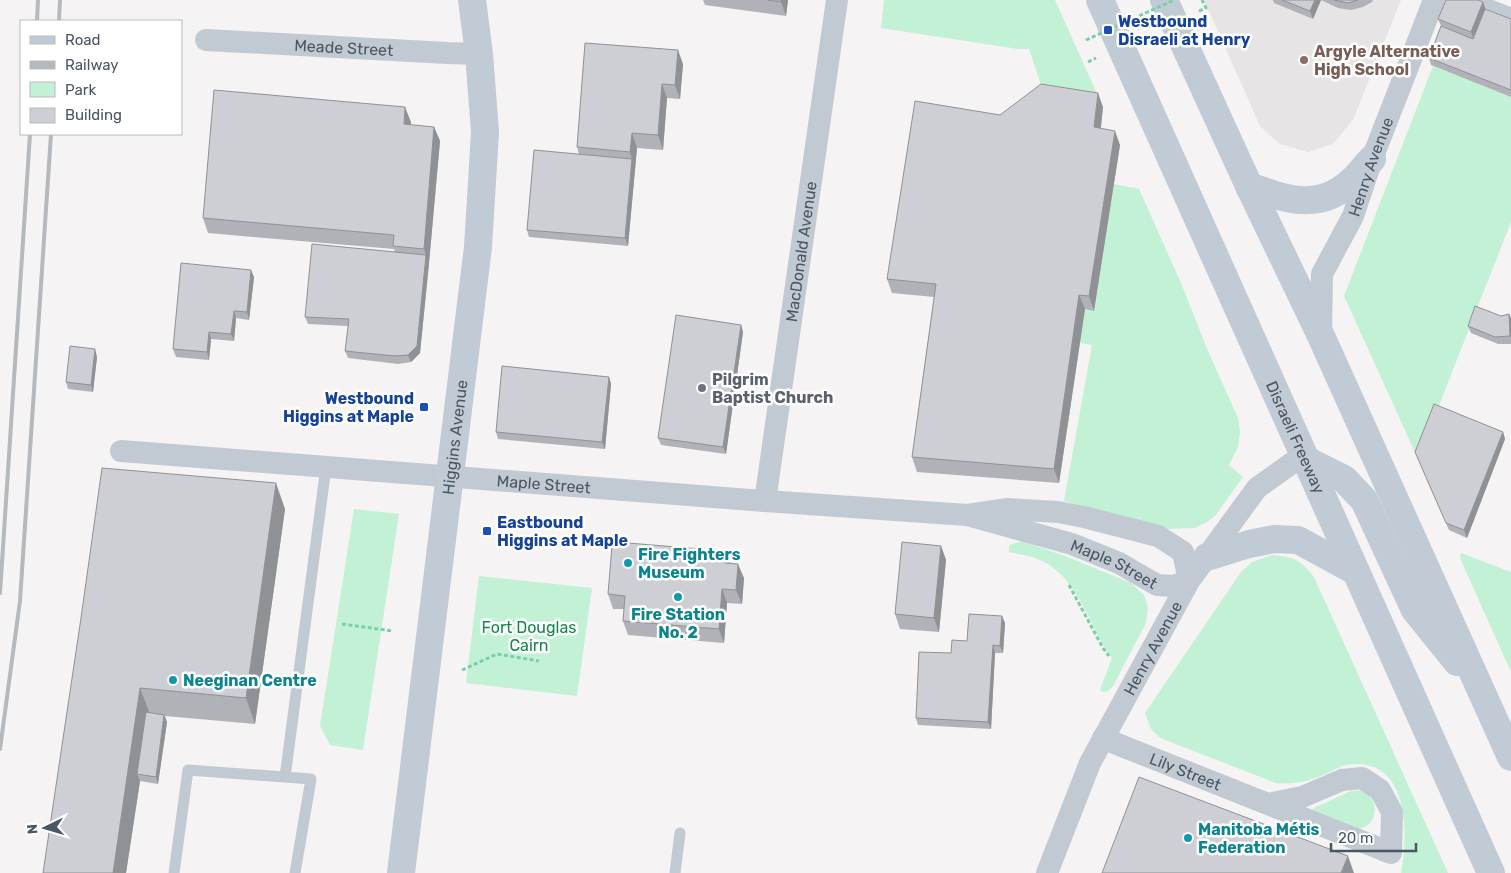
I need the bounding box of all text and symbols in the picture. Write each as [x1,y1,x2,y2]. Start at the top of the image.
place label: Westbound Disraeli at Henry [1118,12,1251,49]
legend [20,20,182,135]
marker: Westbound Disraeli at Henry [1102,24,1114,36]
text: Road [65,31,101,49]
street label: Meade Street [294,35,394,60]
place label: Argyle Alternative High School [1314,42,1460,79]
marker: Argyle Alternative High School [1298,54,1310,66]
text: Railway [65,56,119,74]
text: Park [65,81,96,99]
text: Building [65,106,122,124]
street label: Henry Avenue [1344,114,1397,219]
street label: MacDonald Avenue [781,180,820,323]
place label: Pilgrim Baptist Church [712,370,833,407]
street label: Disraeli Freeway [1262,378,1329,497]
street label: Higgins Avenue [438,379,471,496]
marker: Pilgrim Baptist Church [696,382,708,394]
place label: Westbound Higgins at Maple [283,389,414,426]
marker: Westbound Higgins at Maple [418,401,430,413]
street label: Maple Street [496,471,591,497]
place label: Eastbound Higgins at Maple [497,513,628,550]
marker: Eastbound Higgins at Maple [481,525,493,537]
street label: Maple Street [1068,535,1161,593]
place label: Fire Fighters Museum [638,545,741,582]
marker: Fire Fighters Museum [622,557,634,569]
marker: Fire Station No. 2 [672,591,684,603]
street label: Henry Avenue [1119,598,1186,698]
place label: Fire Station No. 2 [631,605,725,642]
park label: Fort Douglas Cairn [482,618,576,655]
place label: Neeginan Centre [183,671,317,690]
marker: Neeginan Centre [167,674,179,686]
street label: Lily Street [1147,749,1224,794]
north arrow [20,803,70,853]
place label: Manitoba Métis Federation [1198,820,1320,857]
scale bar [1331,820,1416,852]
text: N [24,823,41,835]
text: 20 m [1338,829,1373,847]
marker: Manitoba Métis Federation [1182,832,1194,844]

